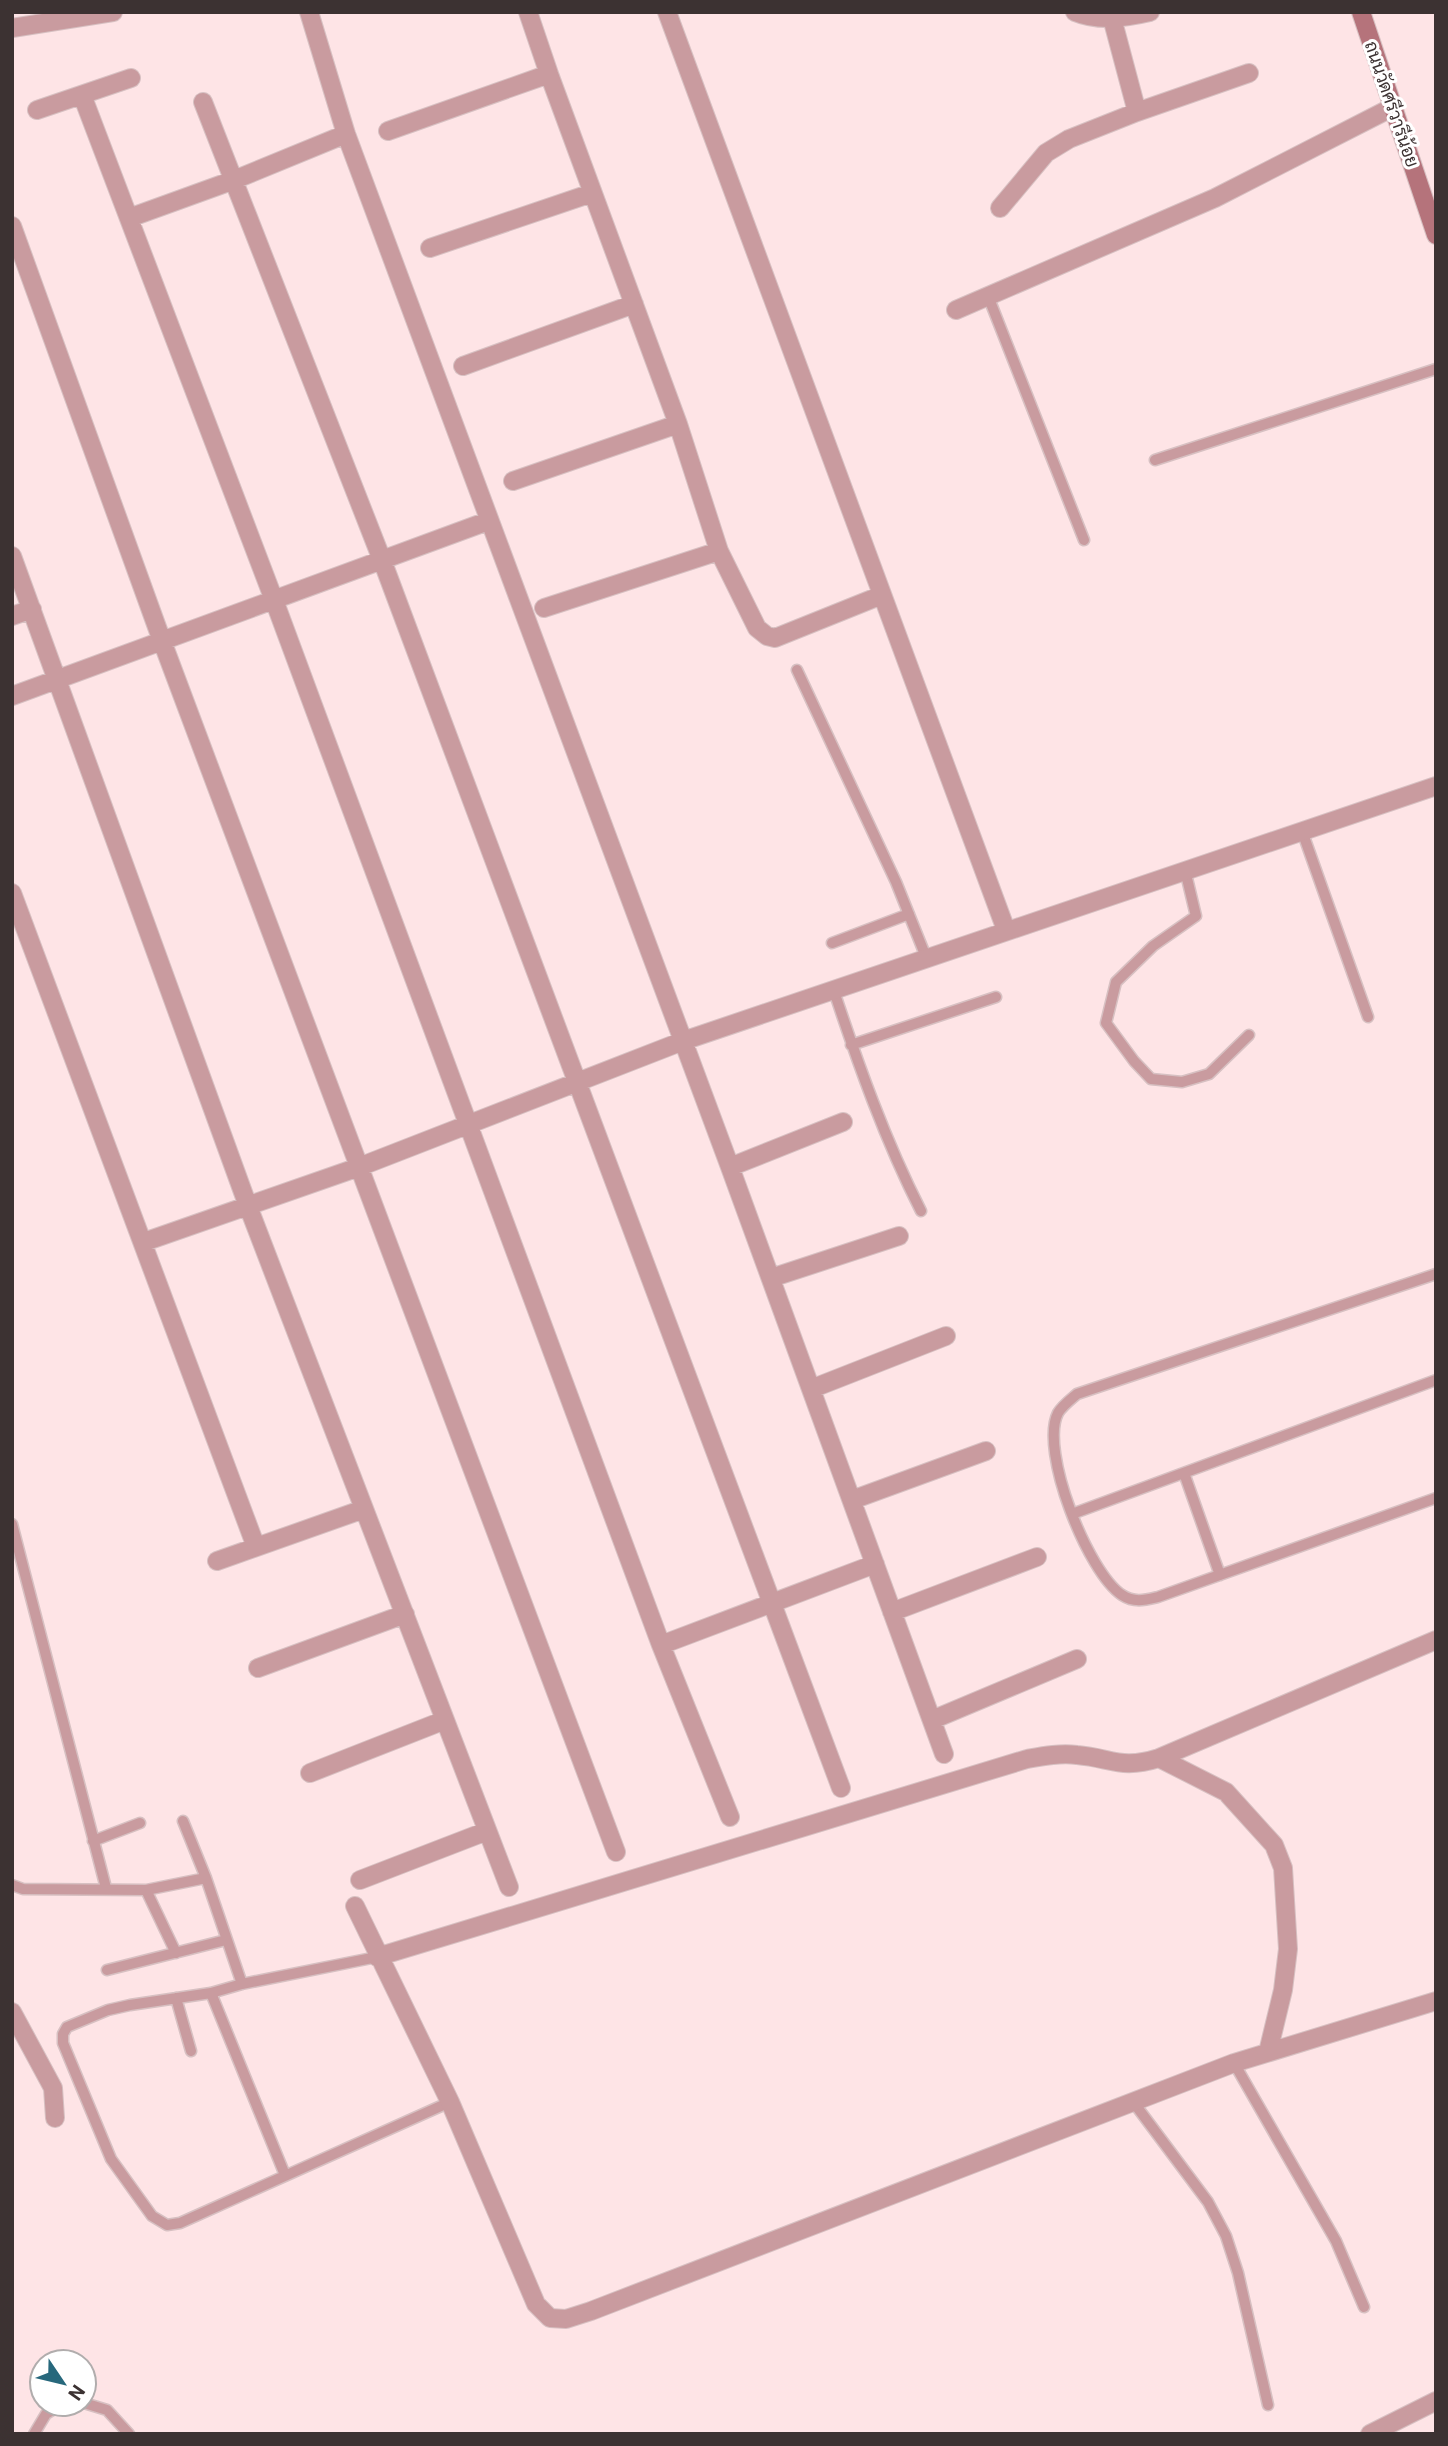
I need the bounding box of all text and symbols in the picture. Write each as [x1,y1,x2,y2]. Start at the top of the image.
street label: ถนนวัดศรีวารีน้อย [1361,38,1425,170]
north arrow [28,2348,98,2418]
text: N [63,2380,90,2405]

